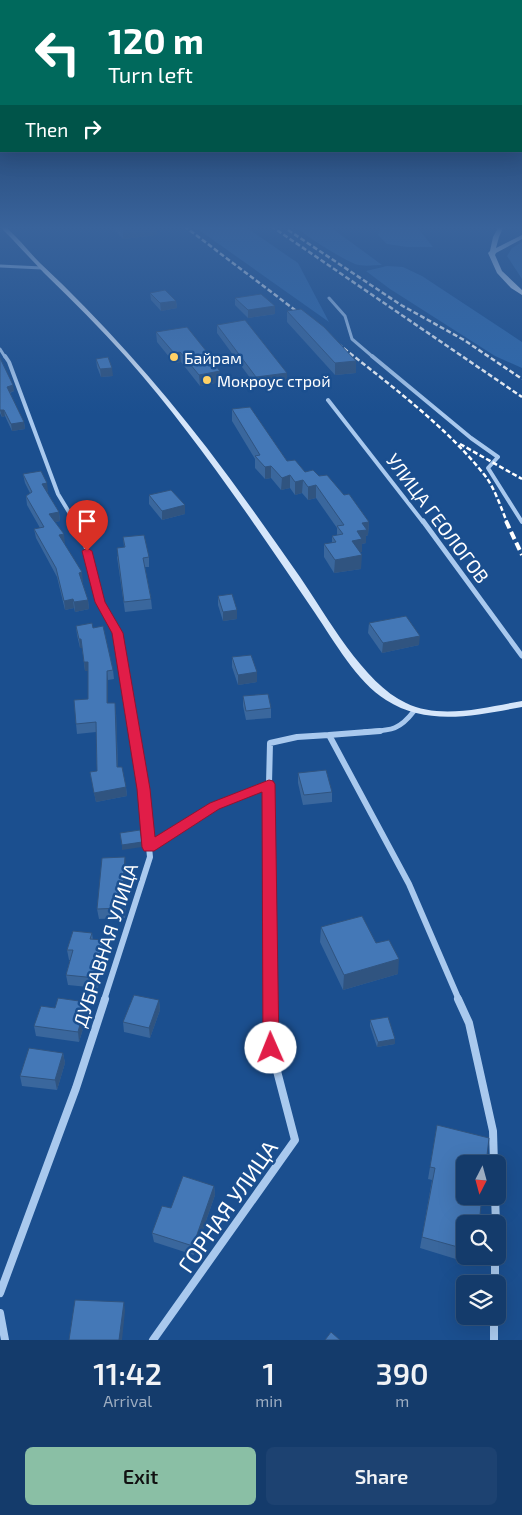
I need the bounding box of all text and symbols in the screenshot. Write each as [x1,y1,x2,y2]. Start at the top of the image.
text: 120 m [108,19,204,61]
icon: left [25,20,90,85]
text: Turn left [108,61,193,87]
icon: right [78,115,106,143]
text: Then [25,118,68,141]
place label: Байрам [184,348,242,367]
marker: Байрам [168,351,180,363]
place label: Мокроус строй [217,371,331,391]
marker: Мокроус строй [201,374,213,386]
street label: УЛИЦА ГЕОЛОГОВ [382,449,494,587]
pin [66,500,108,551]
icon: arrive [73,507,101,535]
street label: ДУБРАВНАЯ УЛИЦА [68,860,142,1030]
position arrow [244,1021,296,1073]
street label: ГОРНАЯ УЛИЦА [172,1135,282,1277]
north arrow [456,1155,506,1205]
map controls [456,1155,506,1325]
button: search [456,1215,506,1265]
button: layers [456,1275,506,1325]
text: 11:42 [93,1355,162,1391]
text: 1 [263,1355,275,1391]
text: 390 [376,1355,429,1391]
text: Arrival [103,1391,152,1410]
text: min [255,1391,282,1410]
text: m [395,1391,409,1410]
button: Exit [25,1447,256,1505]
button: Share [266,1447,497,1505]

